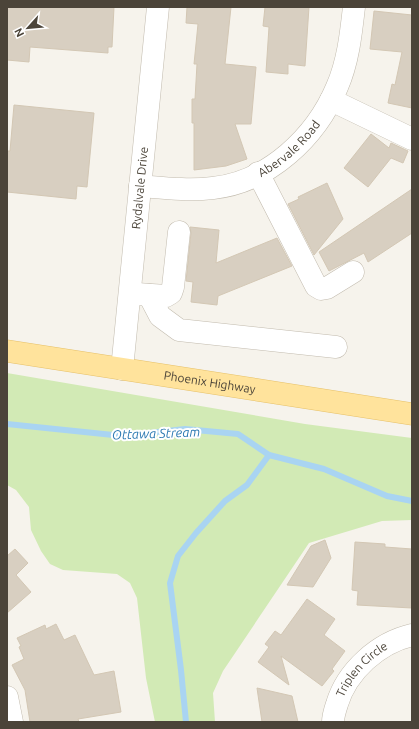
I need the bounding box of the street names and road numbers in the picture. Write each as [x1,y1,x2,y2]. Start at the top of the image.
street label: Abervale Road [256,118,322,179]
street label: Rydalvale Drive [129,146,150,230]
street label: Phoenix Highway [163,368,257,396]
street label: Triplen Circle [333,639,389,699]

